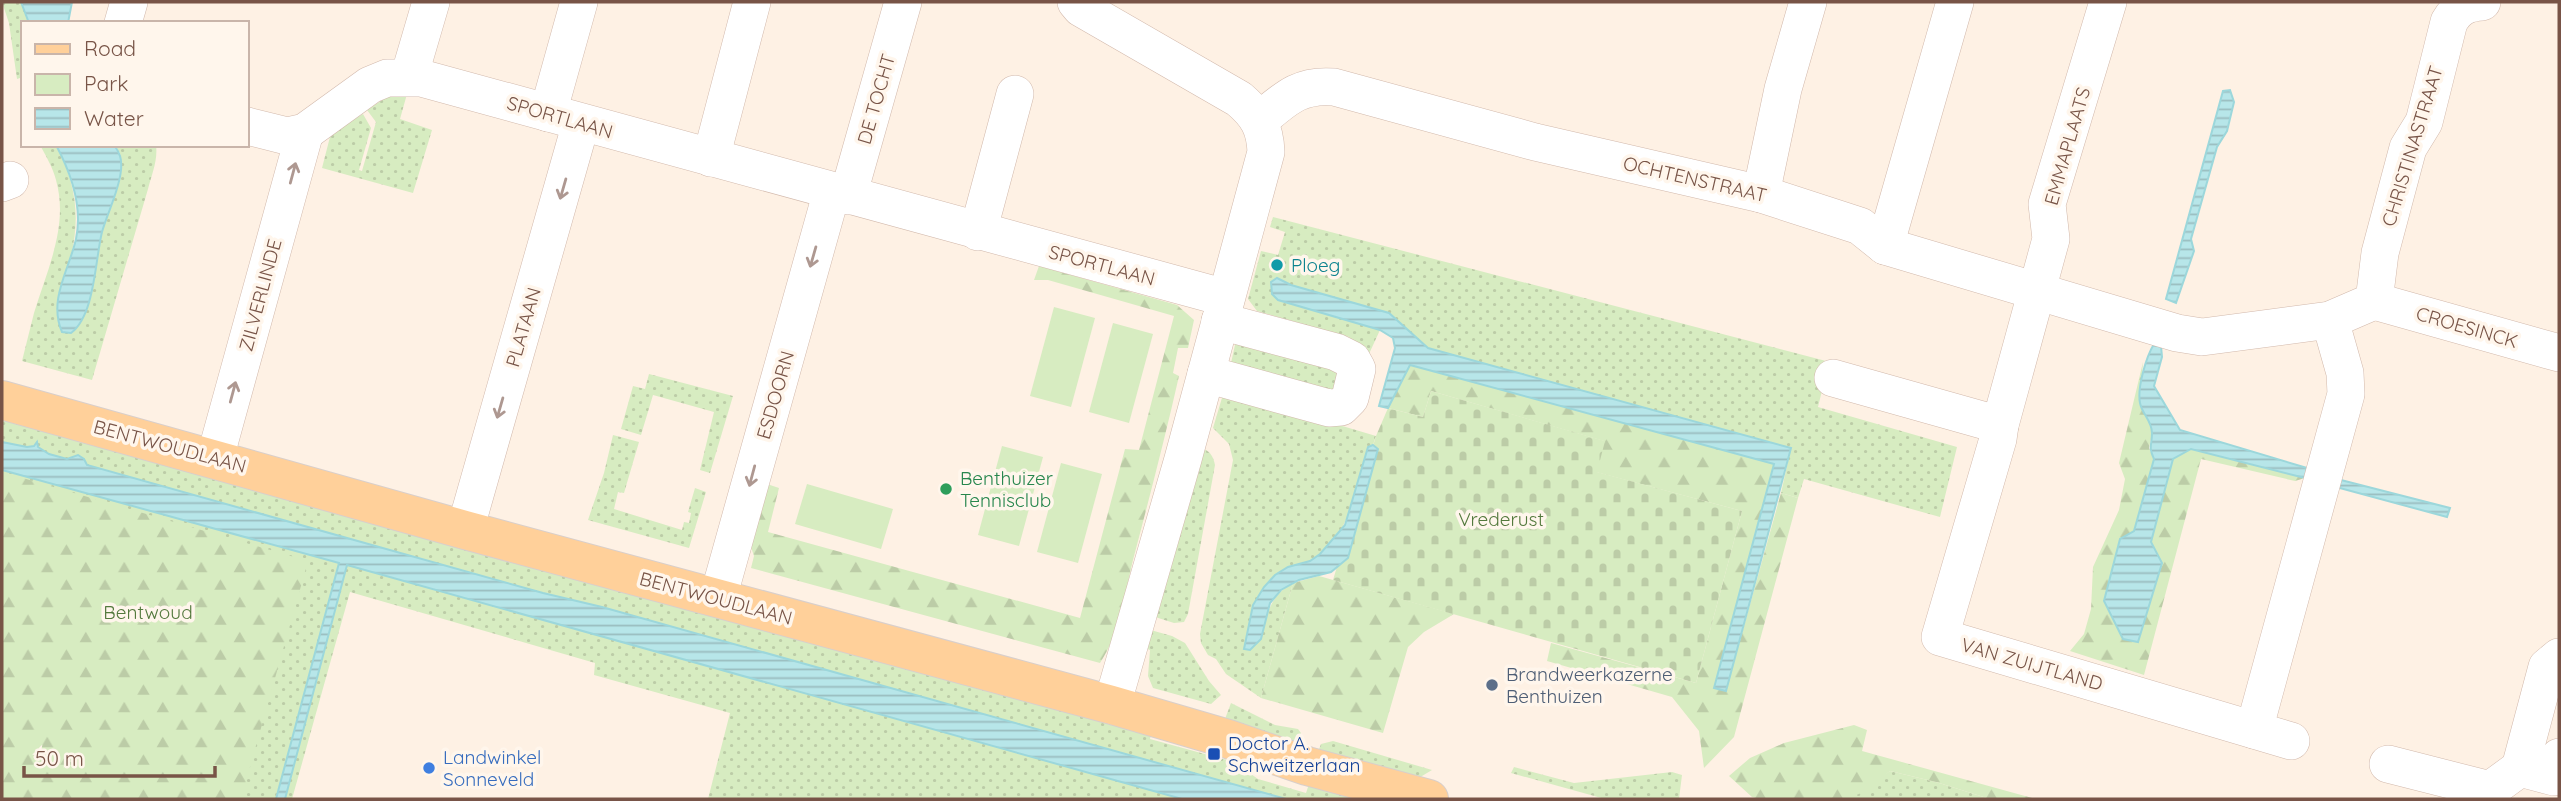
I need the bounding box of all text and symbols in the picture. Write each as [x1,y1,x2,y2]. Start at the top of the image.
legend [21,21,248,147]
text: Road [84,35,136,61]
street label: DE TOCHT [852,51,900,147]
street label: CHRISTINASTRAAT [2376,63,2448,229]
text: Park [84,70,128,96]
street label: EMMAPLAATS [2039,84,2095,208]
street label: SPORTLAAN [504,90,616,144]
text: Water [84,105,144,131]
street label: OCHTENSTRAAT [1621,151,1769,207]
one-way arrow [288,162,301,184]
one-way arrow [555,178,568,200]
street label: ZILVERLINDE [233,236,287,354]
street label: SPORTLAAN [1046,239,1158,291]
one-way arrow [806,246,819,268]
place label: Ploeg [1291,253,1340,277]
marker: Ploeg [1269,257,1285,273]
street label: PLATAAN [500,284,546,370]
street label: CROESINCK [2413,301,2521,353]
street label: ESDOORN [751,348,799,442]
one-way arrow [227,381,240,404]
one-way arrow [493,396,506,418]
street label: BENTWOUDLAAN [91,414,249,478]
one-way arrow [745,465,758,487]
place label: Benthuizer Tennisclub [960,466,1054,512]
marker: Benthuizer Tennisclub [938,481,954,497]
park label: Vrederust [1458,507,1544,531]
street label: BENTWOUDLAAN [637,566,795,630]
park label: Bentwoud [103,600,193,624]
street label: VAN ZUIJTLAND [1958,632,2106,696]
place label: Brandweerkazerne Benthuizen [1506,662,1673,708]
marker: Brandweerkazerne Benthuizen [1484,677,1500,693]
place label: Doctor A. Schweitzerlaan [1228,731,1360,777]
scale bar [24,734,215,778]
text: 50 m [35,745,84,771]
place label: Landwinkel Sonneveld [443,745,541,791]
marker: Doctor A. Schweitzerlaan [1206,746,1222,762]
marker: Landwinkel Sonneveld [421,760,437,776]

